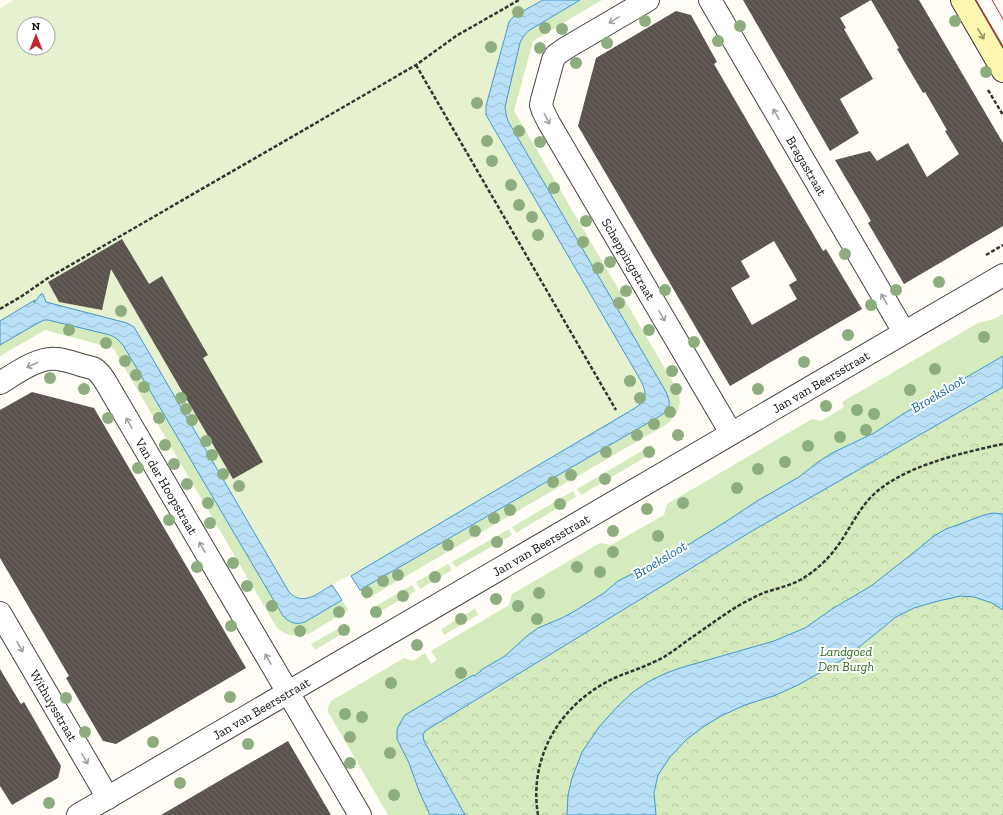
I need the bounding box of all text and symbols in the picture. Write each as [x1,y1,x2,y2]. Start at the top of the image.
north arrow [16,16,56,56]
one-way arrow [608,16,620,24]
text: N [32,20,41,33]
one-way arrow [978,28,986,40]
one-way arrow [771,108,779,120]
one-way arrow [543,113,551,125]
street label: Bragastraat [784,133,830,198]
street label: Scheppingstraat [599,215,659,303]
one-way arrow [879,293,887,305]
one-way arrow [658,310,666,322]
street label: Jan van Beersstraat [769,347,872,416]
one-way arrow [26,362,38,369]
water label: Broeksloot [908,371,968,417]
one-way arrow [125,417,133,429]
street label: Van der Hoopstraat [132,434,201,537]
street label: Jan van Beersstraat [490,510,592,579]
water label: Broeksloot [630,537,690,583]
one-way arrow [198,541,206,553]
one-way arrow [16,641,24,653]
park label: Landgoed Den Burgh [818,644,875,674]
one-way arrow [263,653,271,665]
street label: Withuysstraat [27,667,81,744]
street label: Jan van Beersstraat [210,674,312,742]
one-way arrow [82,753,90,765]

